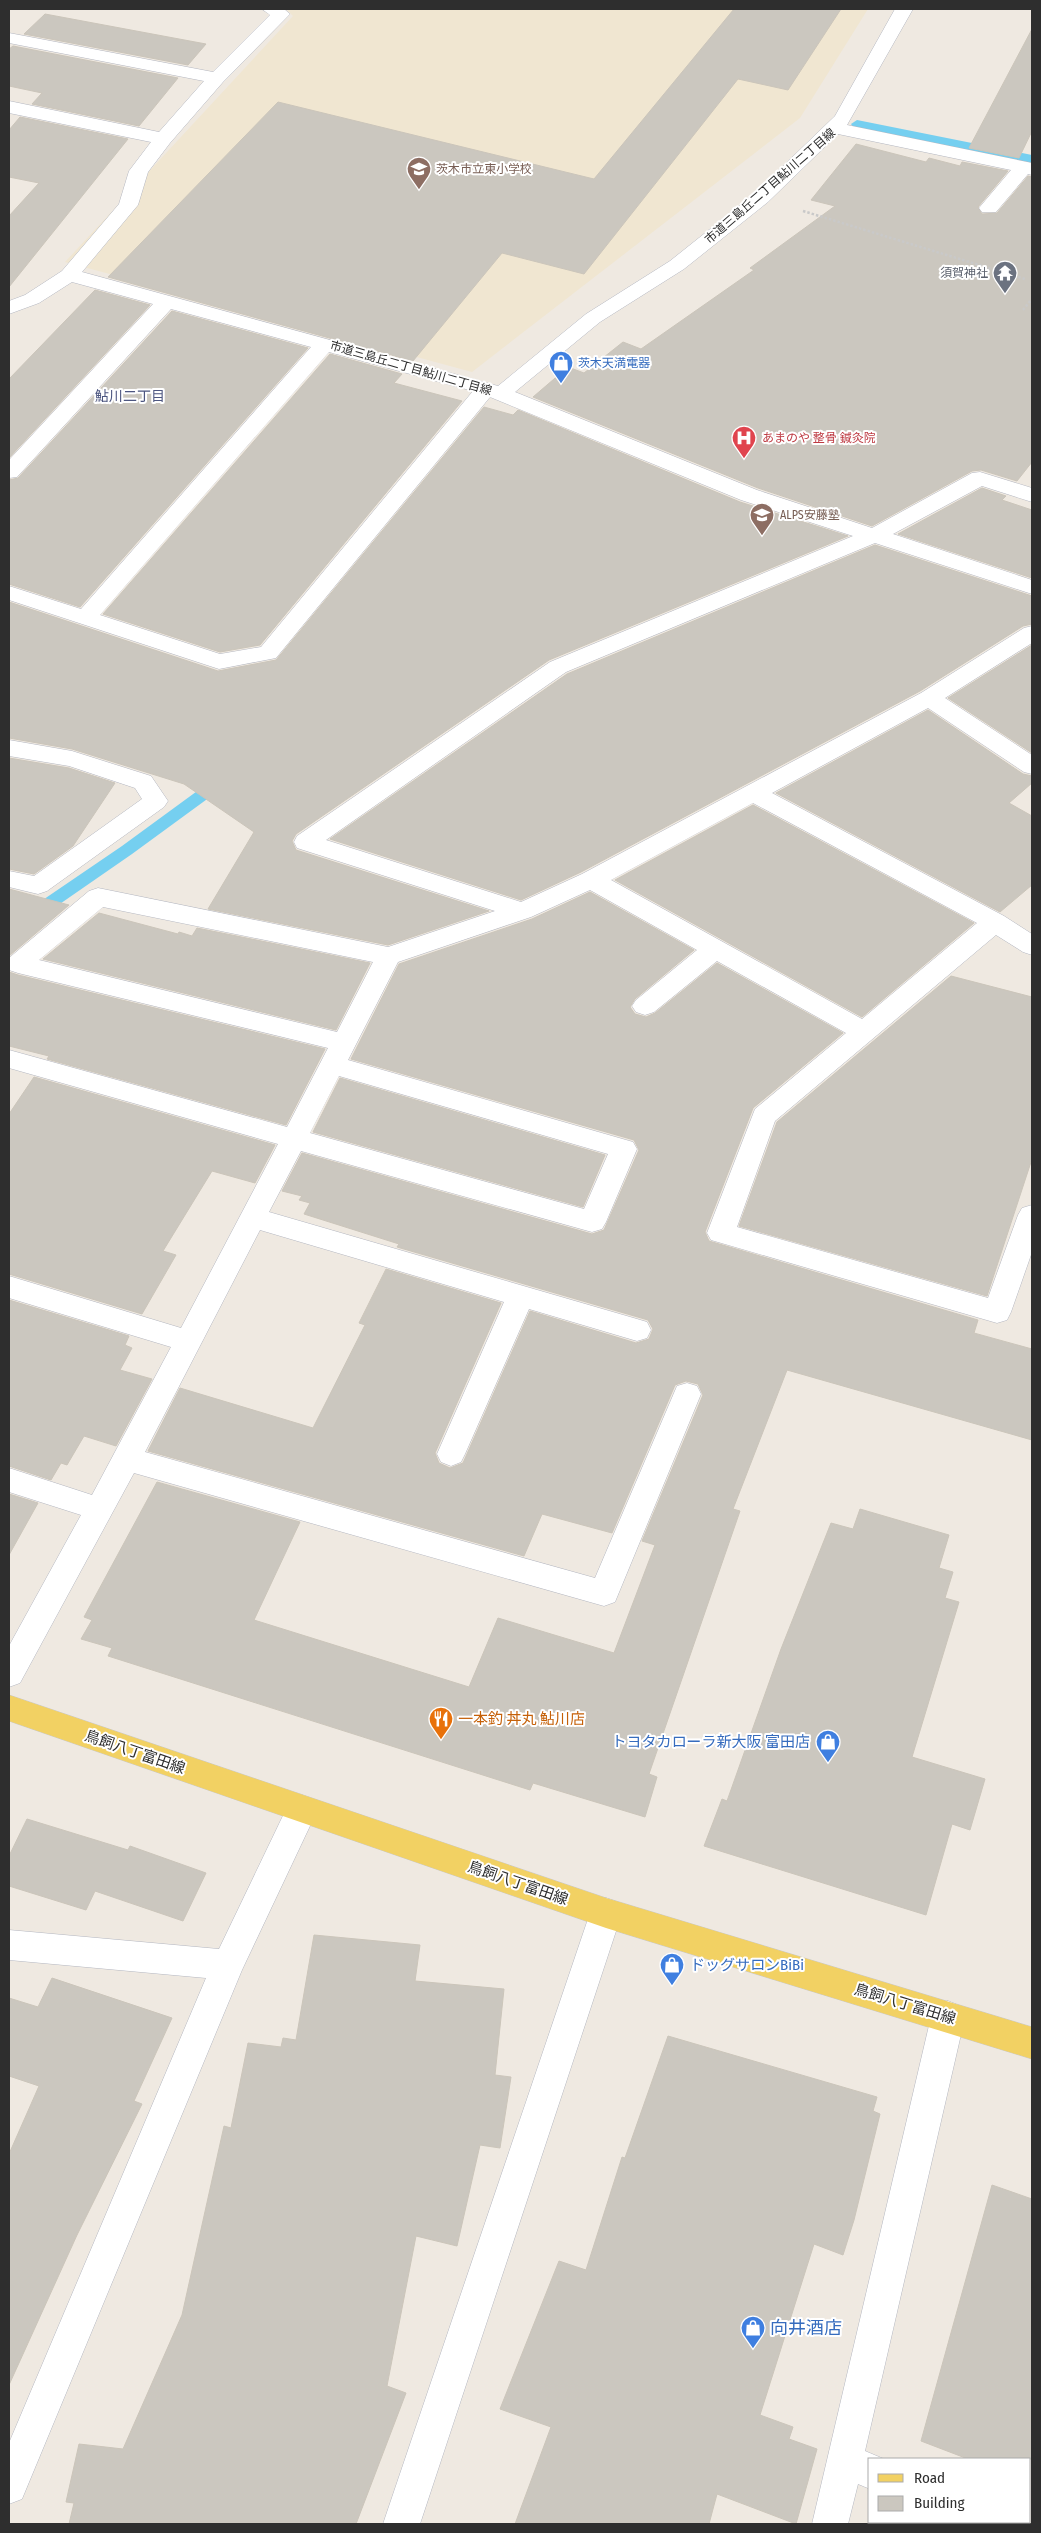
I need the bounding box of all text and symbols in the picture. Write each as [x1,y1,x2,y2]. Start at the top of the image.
street label: 市道三島丘二丁目鮎川二丁目線 [702,126,838,246]
school or university icon: 茨木市立東小学校 [406,156,432,190]
place label: 茨木市立東小学校 [436,162,532,176]
temple icon: 須賀神社 [992,260,1018,294]
place label: 須賀神社 [940,266,988,280]
street label: 市道三島丘二丁目鮎川二丁目線 [328,338,494,398]
shop icon: 茨木天満電器 [548,350,574,384]
place label: 茨木天満電器 [578,356,650,370]
district label: 鮎川二丁目 [95,388,165,405]
hospital icon: あまのや 整骨 鍼灸院 [731,425,757,459]
place label: あまのや 整骨 鍼灸院 [762,431,876,445]
school or university icon: ALPS安藤塾 [749,502,775,536]
place label: ALPS安藤塾 [780,508,840,522]
restaurant icon: 一本釣 丼丸 鮎川店 [428,1706,454,1740]
place label: 一本釣 丼丸 鮎川店 [458,1710,585,1728]
street label: 鳥飼八丁富田線 [82,1726,188,1778]
shop icon: トヨタカローラ新大阪 富田店 [815,1729,841,1763]
place label: トヨタカローラ新大阪 富田店 [611,1733,810,1751]
street label: 鳥飼八丁富田線 [465,1857,571,1909]
shop icon: ドッグサロンBiBi [659,1952,685,1986]
place label: ドッグサロンBiBi [690,1956,804,1974]
street label: 鳥飼八丁富田線 [852,1980,958,2028]
shop icon: 向井酒店 [740,2315,766,2349]
place label: 向井酒店 [770,2317,842,2339]
legend [868,2458,1031,2523]
text: Road [914,2469,945,2487]
text: Building [914,2494,965,2512]

